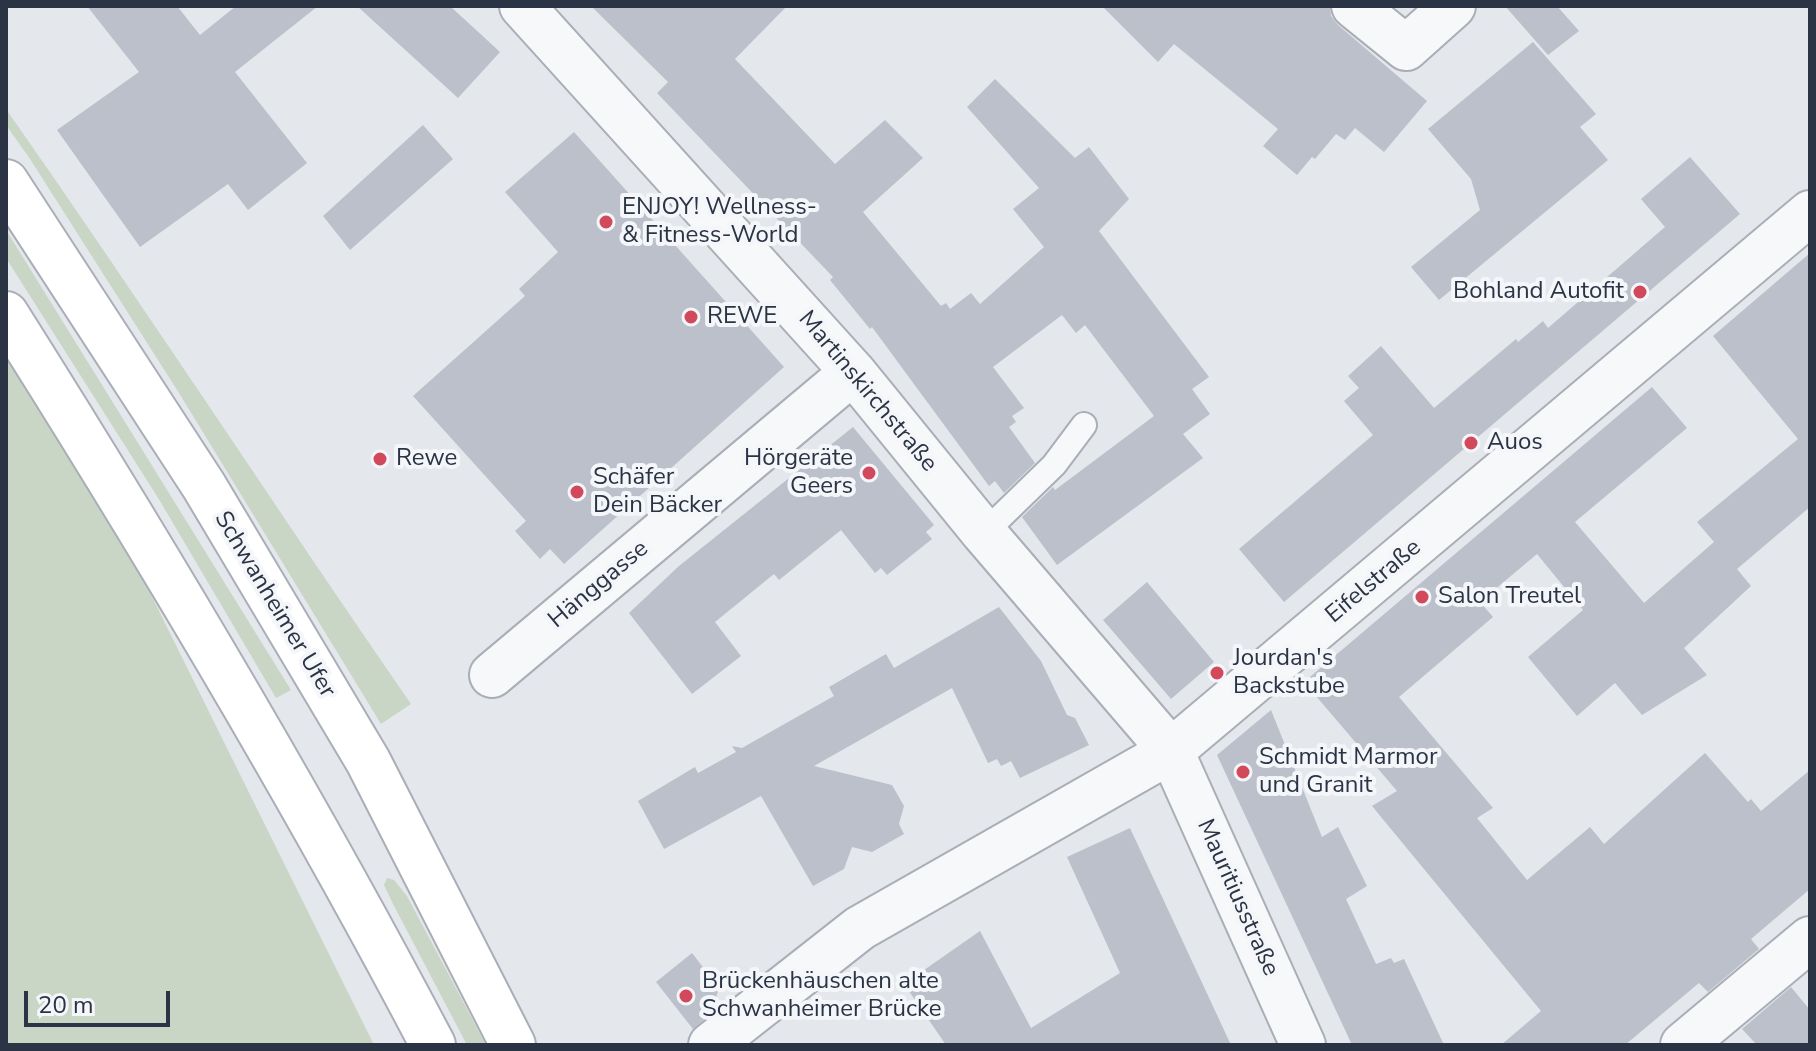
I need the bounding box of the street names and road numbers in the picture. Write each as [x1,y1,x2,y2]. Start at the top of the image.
street label: Martinskirchstraße [791,306,943,478]
street label: Schwanheimer Ufer [207,507,341,703]
street label: Eifelstraße [1321,534,1427,630]
street label: Hänggasse [543,535,655,635]
street label: Mauritiusstraße [1190,815,1284,981]

